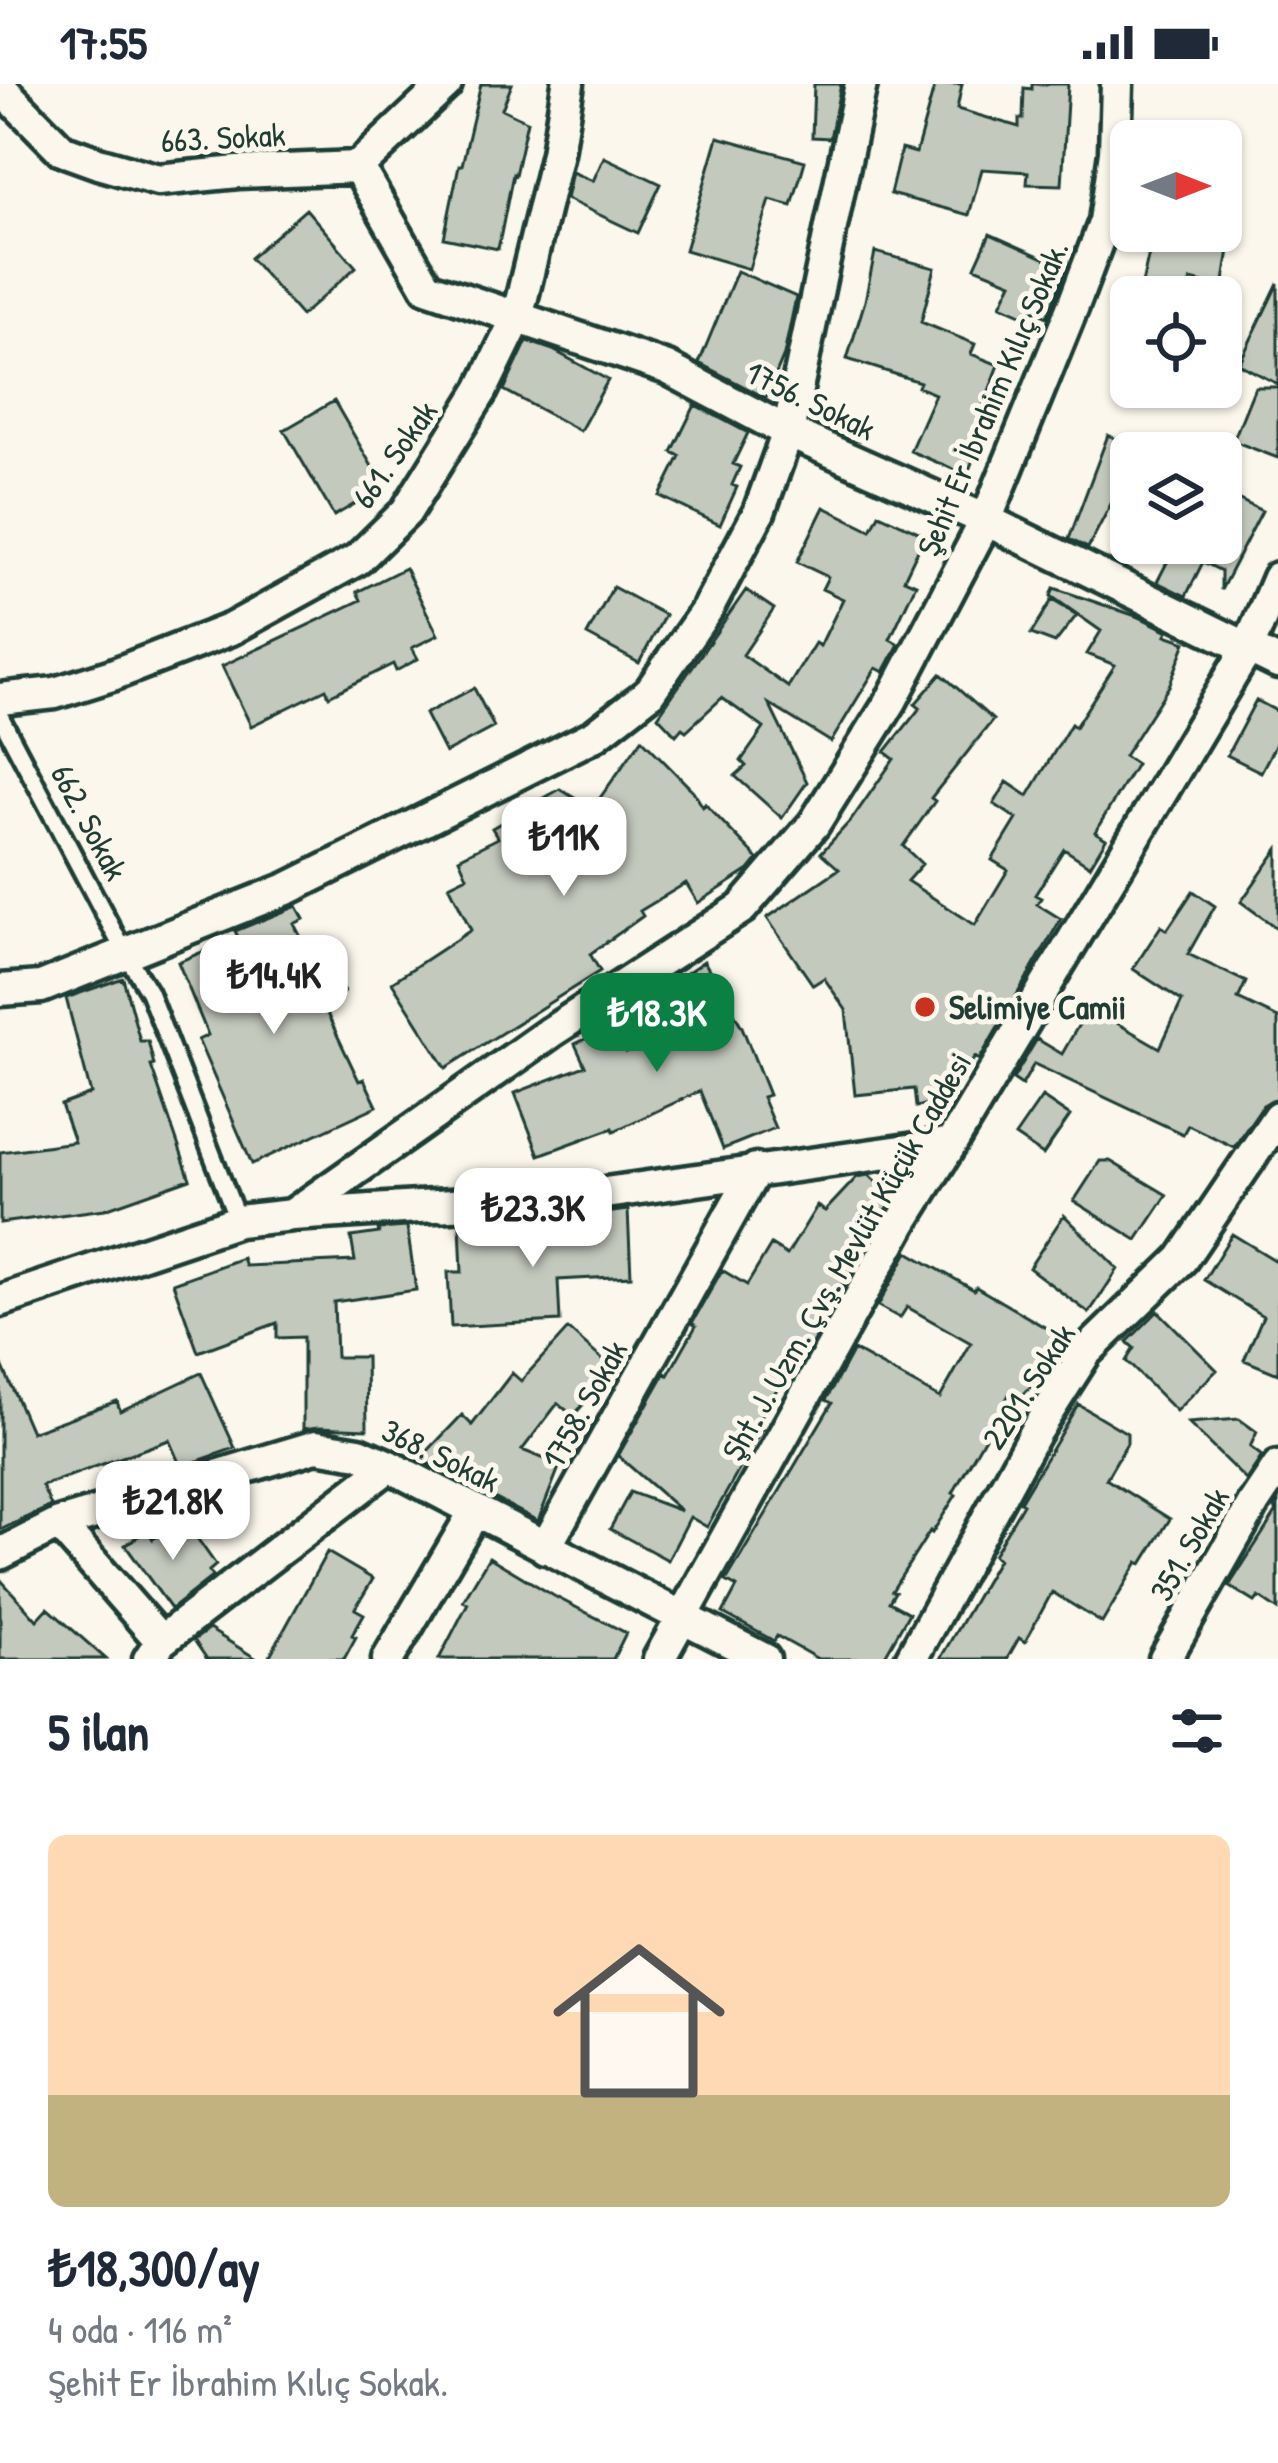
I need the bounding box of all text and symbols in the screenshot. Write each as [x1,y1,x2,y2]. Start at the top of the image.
text: 17:55 [60,12,147,73]
street label: 663. Sokak [160,112,287,162]
north arrow [1110,120,1242,252]
map controls [1110,120,1242,564]
street label: Şehit Er İbrahim Kılıç Sokak. [906,234,1078,562]
button: locate [1110,276,1242,408]
street label: 1756. Sokak [739,350,883,450]
street label: 661. Sokak [341,391,447,516]
button: layers [1110,432,1242,564]
street label: 662. Sokak [41,756,139,888]
pin: ₺11K [493,797,635,899]
text: ₺11K [528,809,600,862]
pin: ₺14.4K [176,935,372,1037]
text: ₺14.4K [227,947,321,1000]
pin: ₺18.3K [559,973,755,1075]
text: ₺18.3K [607,985,707,1038]
place label: Selimiye Camii [949,985,1126,1031]
marker: Selimiye Camii [912,994,938,1020]
street label: Şht. J. Uzm. Çvş. Mevlüt Küçük Caddesi [711,1044,981,1468]
pin: ₺23.3K [435,1168,631,1270]
text: ₺23.3K [481,1180,585,1233]
street label: 2201. Sokak [971,1315,1085,1457]
street label: 1758. Sokak [531,1332,637,1476]
street label: 368. Sokak [375,1408,507,1502]
pin: ₺21.8K [75,1461,271,1563]
text: ₺21.8K [123,1473,223,1526]
street label: 351. Sokak [1139,1479,1239,1609]
text: 5 ilan [48,1697,149,1766]
icon: filters [1164,1698,1230,1764]
icon: home [531,1913,747,2129]
text: ₺18,300/ay [48,2233,260,2302]
text: 4 oda · 116 m² [48,2302,232,2355]
text: Şehit Er İbrahim Kılıç Sokak. [48,2355,448,2408]

